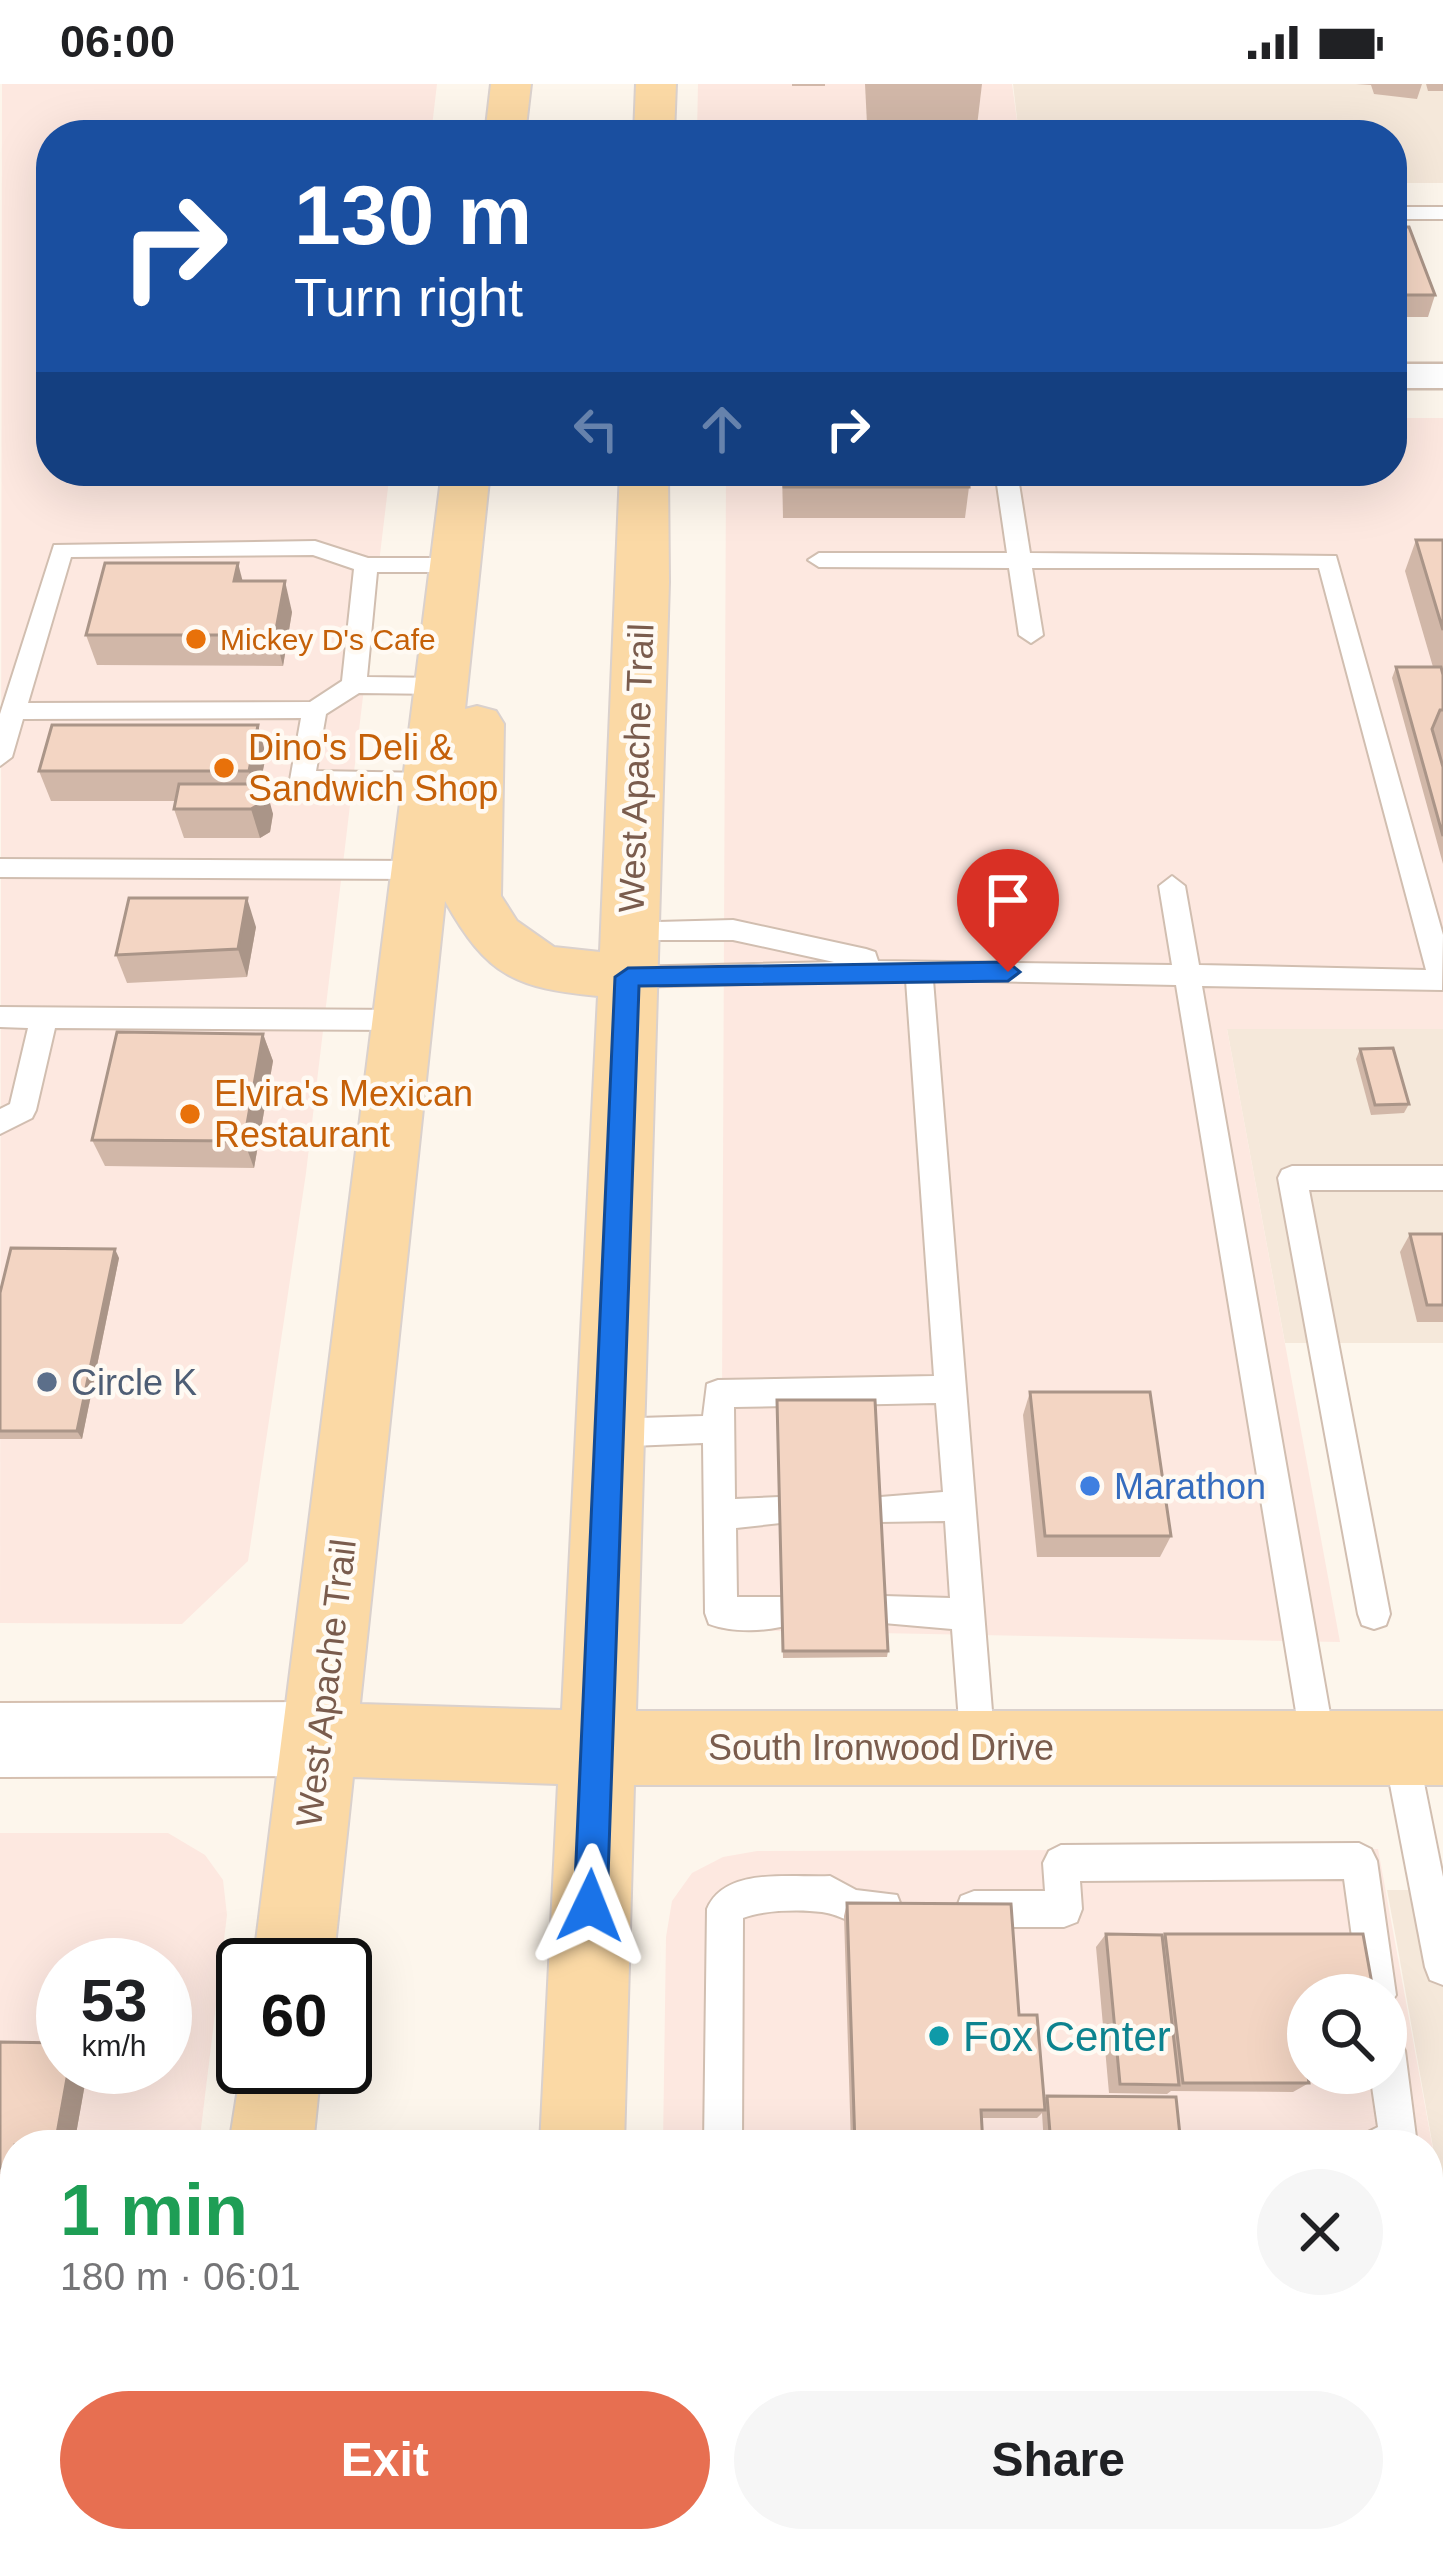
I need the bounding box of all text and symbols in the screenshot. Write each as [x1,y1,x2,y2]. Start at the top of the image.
text: 06:00 [60,16,175,67]
icon: right [96,168,252,324]
text: 130 m [294,168,532,262]
text: Turn right [294,267,523,327]
icon: left [563,396,629,462]
icon: ahead [689,396,755,462]
icon: right [815,396,881,462]
place label: Mickey D's Cafe [220,623,436,656]
street label: West Apache Trail [610,623,662,913]
marker: Mickey D's Cafe [183,626,209,652]
place label: Dino's Deli & Sandwich Shop [248,727,498,809]
marker: Dino's Deli & Sandwich Shop [211,755,237,781]
pin [957,849,1059,972]
icon: arrive [975,867,1041,933]
place label: Elvira's Mexican Restaurant [214,1073,473,1155]
marker: Elvira's Mexican Restaurant [177,1101,203,1127]
place label: Circle K [71,1362,197,1403]
marker: Circle K [34,1369,60,1395]
place label: Marathon [1114,1466,1266,1507]
marker: Marathon [1077,1473,1103,1499]
street label: West Apache Trail [288,1537,364,1829]
street label: South Ironwood Drive [708,1727,1054,1768]
position arrow [527,1843,653,1969]
speed limit sign: 60 [216,1938,372,2094]
text: 53 [81,1967,147,2034]
map controls [1287,1974,1407,2094]
button: search [1287,1974,1407,2094]
place label: Fox Center [963,2013,1171,2060]
marker: Fox Center [926,2023,952,2049]
text: km/h [81,2029,147,2062]
button: close [1257,2169,1383,2295]
text: 1 min [60,2170,248,2250]
text: 180 m · 06:01 [60,2255,301,2298]
button: Exit [60,2391,710,2529]
button: Share [734,2391,1383,2529]

